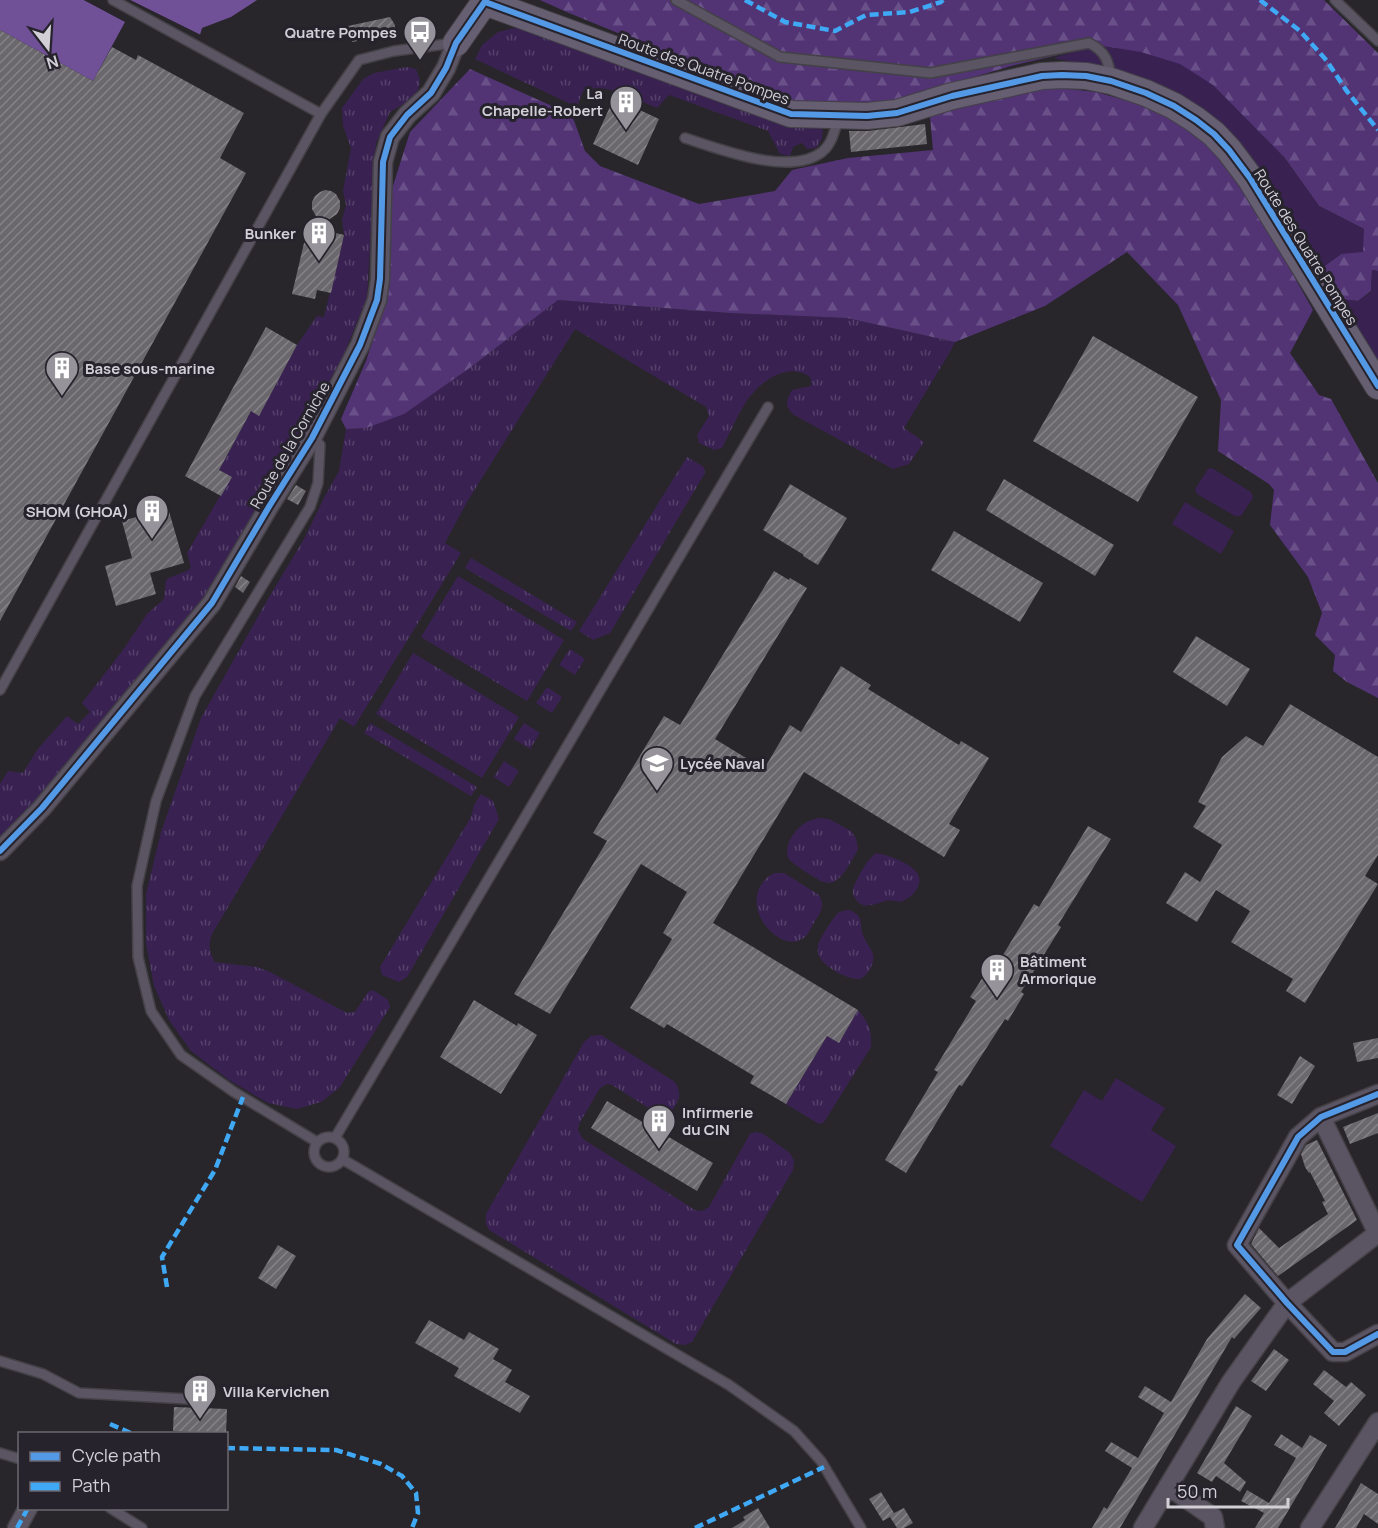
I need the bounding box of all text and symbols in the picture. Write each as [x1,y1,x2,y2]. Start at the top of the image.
bus stop icon: Quatre Pompes [402,14,438,61]
north arrow [18,18,78,78]
place label: Quatre Pompes [285,22,397,43]
street label: Route des Quatre Pompes [616,28,793,110]
text: N [44,50,61,75]
place label: La Chapelle-Robert [482,83,603,121]
building icon: La Chapelle-Robert [608,84,644,131]
street label: Route des Quatre Pompes [1249,165,1363,329]
building icon: Bunker [301,215,337,262]
place label: Bunker [245,223,296,244]
building icon: Base sous-marine [44,350,80,397]
place label: Base sous-marine [85,358,215,379]
street label: Route de la Corniche [245,377,335,512]
building icon: SHOM (GHOA) [134,493,170,540]
place label: SHOM (GHOA) [26,501,129,522]
school or university icon: Lycée Naval [639,745,675,792]
place label: Lycée Naval [680,753,765,774]
place label: Bâtiment Armorique [1020,951,1097,989]
building icon: Bâtiment Armorique [979,952,1015,999]
place label: Infirmerie du CIN [682,1102,753,1140]
building icon: Infirmerie du CIN [641,1103,677,1150]
building icon: Villa Kervichen [182,1373,218,1420]
place label: Villa Kervichen [223,1381,329,1402]
legend [18,1432,228,1510]
text: Cycle path [72,1443,161,1467]
scale bar [1168,1471,1288,1509]
text: Path [72,1473,110,1497]
text: 50 m [1177,1479,1217,1503]

